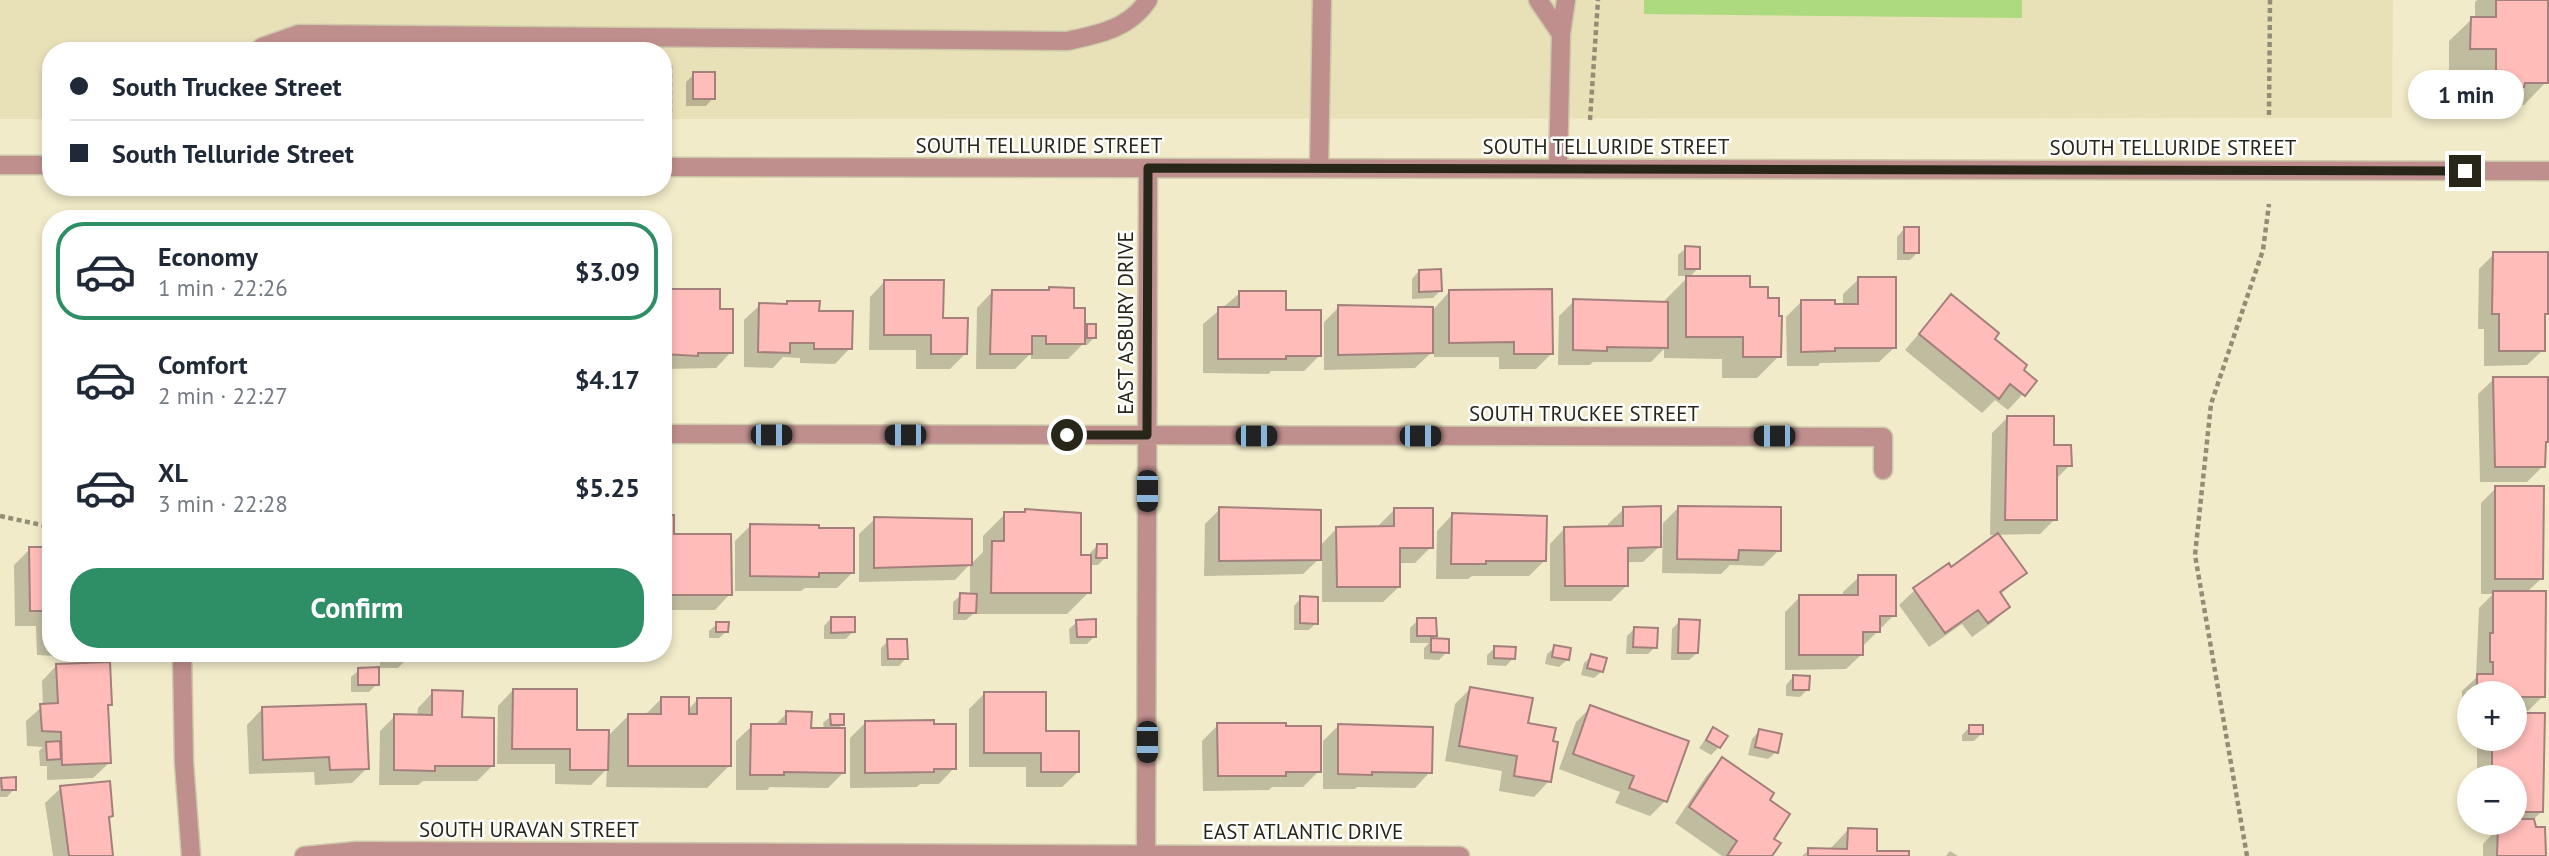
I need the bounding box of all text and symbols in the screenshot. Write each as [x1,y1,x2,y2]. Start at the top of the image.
callout: 1 min [2407,69,2523,118]
text: South Truckee Street [112,70,342,103]
text: 1 min [2438,80,2494,109]
street label: SOUTH TELLURIDE STREET [916,132,1163,159]
street label: SOUTH TELLURIDE STREET [1483,133,1730,160]
street label: SOUTH TELLURIDE STREET [2050,134,2297,161]
text: South Telluride Street [112,137,354,170]
route end [2449,155,2481,187]
street label: EAST ASBURY DRIVE [1112,231,1139,415]
icon: car [74,240,137,303]
text: Economy [158,240,258,273]
text: $3.09 [575,255,640,288]
text: 1 min · 22:26 [158,273,288,302]
icon: car [74,348,137,411]
text: Comfort [158,348,248,381]
text: $4.17 [575,363,640,396]
text: 2 min · 22:27 [158,381,288,410]
street label: SOUTH TRUCKEE STREET [1469,400,1699,427]
route start [1051,419,1083,451]
car [751,425,793,446]
car [885,425,927,446]
car [1236,426,1278,447]
car [1400,426,1442,447]
car [1754,426,1796,447]
icon: car [74,456,137,519]
text: XL [158,456,188,489]
car [1137,470,1158,512]
text: $5.25 [575,471,640,504]
text: 3 min · 22:28 [158,489,288,518]
button: Confirm [70,568,644,648]
map controls [2457,681,2527,835]
button: + [2457,681,2527,751]
car [1137,721,1158,763]
button: − [2457,765,2527,835]
street label: SOUTH URAVAN STREET [419,816,639,843]
street label: EAST ATLANTIC DRIVE [1203,818,1403,845]

